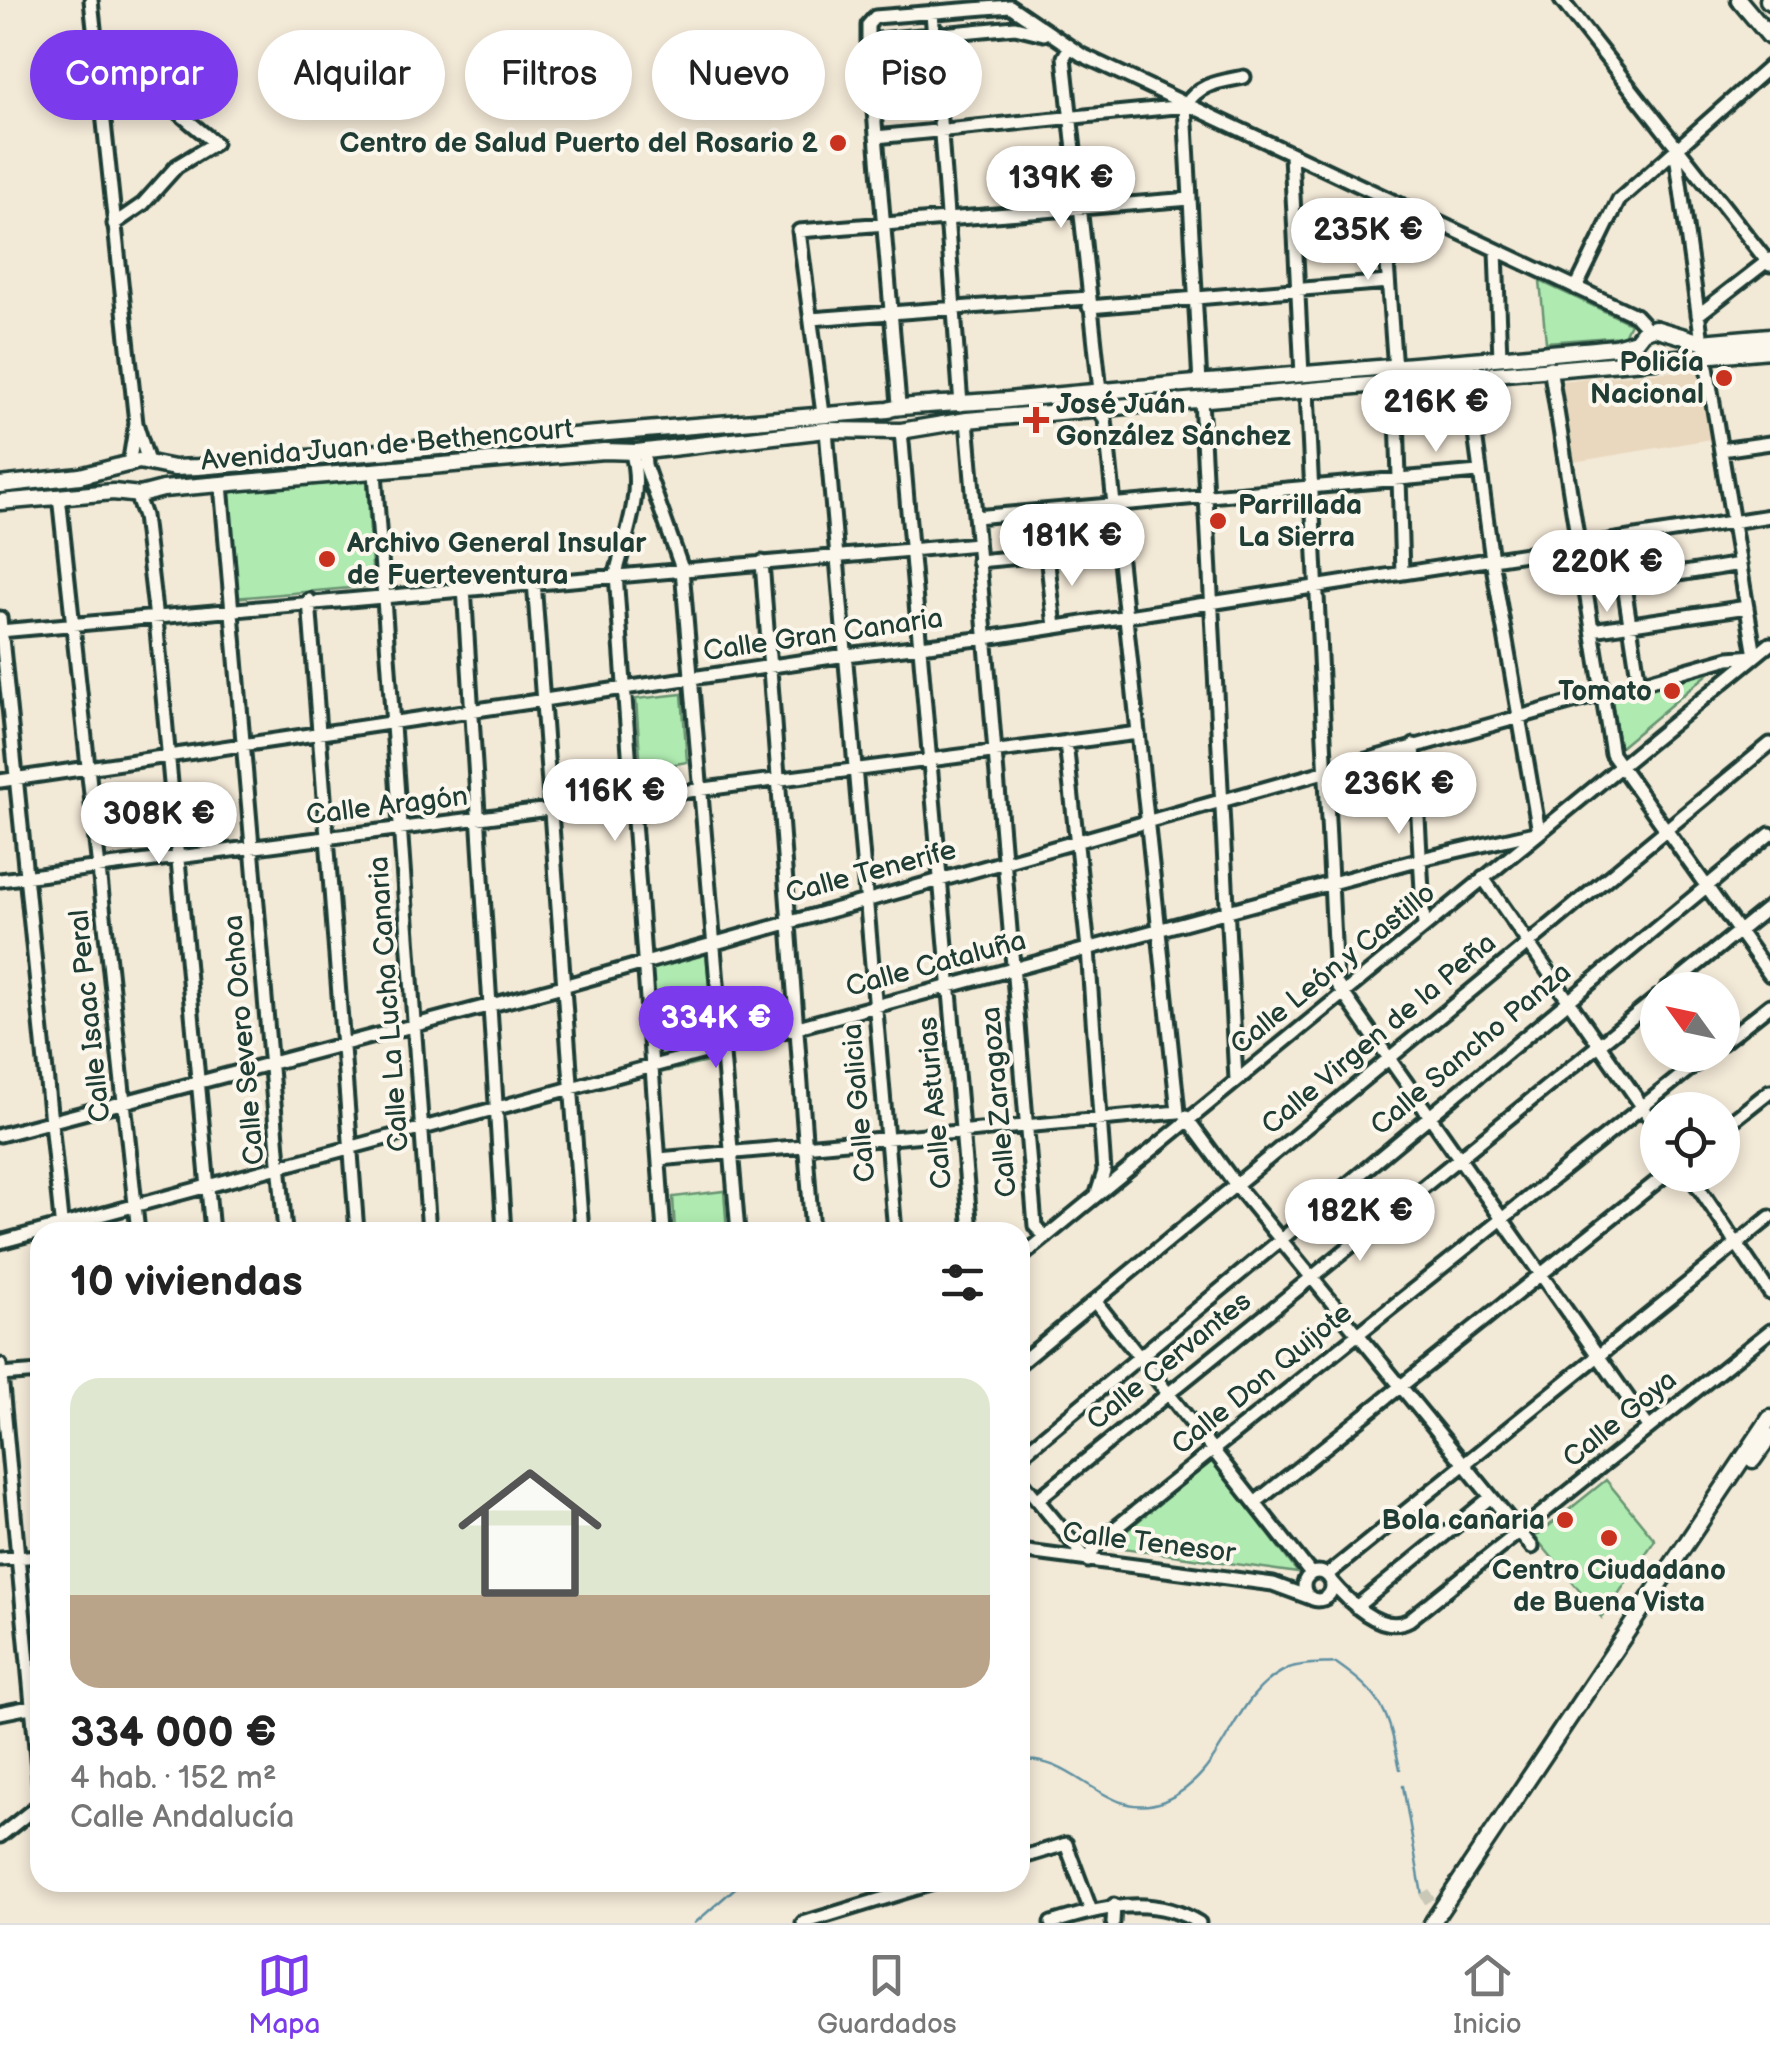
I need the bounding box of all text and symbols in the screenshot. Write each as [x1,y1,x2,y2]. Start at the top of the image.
chip: Comprar [30,30,238,120]
chip: Alquilar [258,30,445,120]
chip: Filtros [465,30,632,120]
chip: Nuevo [652,30,825,120]
chip: Piso [845,30,982,120]
place label: Centro de Salud Puerto del Rosario 2 [340,127,818,160]
marker: Centro de Salud Puerto del Rosario 2 [827,132,849,154]
pin: 139K € [980,146,1142,231]
text: 139K € [1008,159,1114,198]
pin: 235K € [1287,198,1449,283]
text: 235K € [1313,211,1423,250]
place label: Policía Nacional [1590,346,1704,411]
marker: Policía Nacional [1713,367,1735,389]
pin: 216K € [1355,370,1517,455]
text: 216K € [1383,383,1489,422]
place label: José Juán González Sánchez [1056,388,1291,453]
marker: José Juán González Sánchez [1025,409,1047,431]
street label: Avenida Juan de Bethencourt [200,412,575,478]
place label: Parrillada La Sierra [1238,489,1362,554]
pin: 181K € [991,504,1153,589]
marker: Parrillada La Sierra [1207,510,1229,532]
text: 181K € [1022,517,1122,556]
place label: Archivo General Insular de Fuerteventura [346,527,647,592]
pin: 220K € [1526,530,1688,615]
text: 220K € [1551,543,1663,582]
marker: Archivo General Insular de Fuerteventura [316,548,338,570]
street label: Calle Gran Canaria [701,602,945,668]
place label: Tomato [1558,675,1652,708]
marker: Tomato [1661,680,1683,702]
pin: 236K € [1318,752,1480,837]
pin: 116K € [534,759,696,844]
text: 236K € [1344,765,1454,804]
text: 116K € [565,772,665,811]
street label: Calle Aragón [304,780,470,832]
pin: 308K € [78,782,240,867]
text: 308K € [103,795,215,834]
street label: Calle Tenerife [782,833,960,911]
street label: Calle La Lucha Canaria [362,855,416,1153]
street label: Calle León y Castillo [1224,876,1442,1062]
street label: Calle Isaac Peral [62,908,118,1124]
street label: Calle Severo Ochoa [217,914,271,1166]
street label: Calle Cataluña [842,924,1030,1004]
street label: Calle Virgen de la Peña [1255,926,1503,1142]
street label: Calle Sancho Panza [1364,956,1578,1142]
north arrow [1640,972,1740,1072]
map controls [1640,972,1740,1192]
pin: 334K € [635,986,797,1071]
text: 334K € [661,999,771,1038]
street label: Calle Zaragoza [974,1005,1024,1199]
street label: Calle Asturias [911,1015,959,1190]
street label: Calle Galicia [836,1022,882,1184]
button: locate [1640,1092,1740,1192]
pin: 182K € [1279,1179,1441,1264]
text: 182K € [1307,1192,1413,1231]
icon: filters [935,1255,990,1310]
text: 10 viviendas [70,1257,303,1308]
street label: Calle Cervantes [1080,1285,1258,1437]
street label: Calle Don Quijote [1165,1296,1359,1462]
street label: Calle Goya [1557,1363,1683,1475]
icon: home [440,1443,620,1623]
place label: Bola canaria [1381,1504,1545,1537]
marker: Bola canaria [1554,1509,1576,1531]
street label: Calle Tenesor [1061,1516,1238,1570]
marker: Centro Ciudadano de Buena Vista [1598,1527,1620,1549]
place label: Centro Ciudadano de Buena Vista [1492,1554,1726,1619]
text: 334 000 € [70,1708,277,1759]
text: 4 hab. · 152 m² [70,1759,277,1798]
text: Calle Andalucía [70,1798,294,1837]
tab: Mapa [248,1948,320,2041]
tab: Guardados [817,1948,957,2041]
tab: Inicio [1453,1948,1522,2041]

